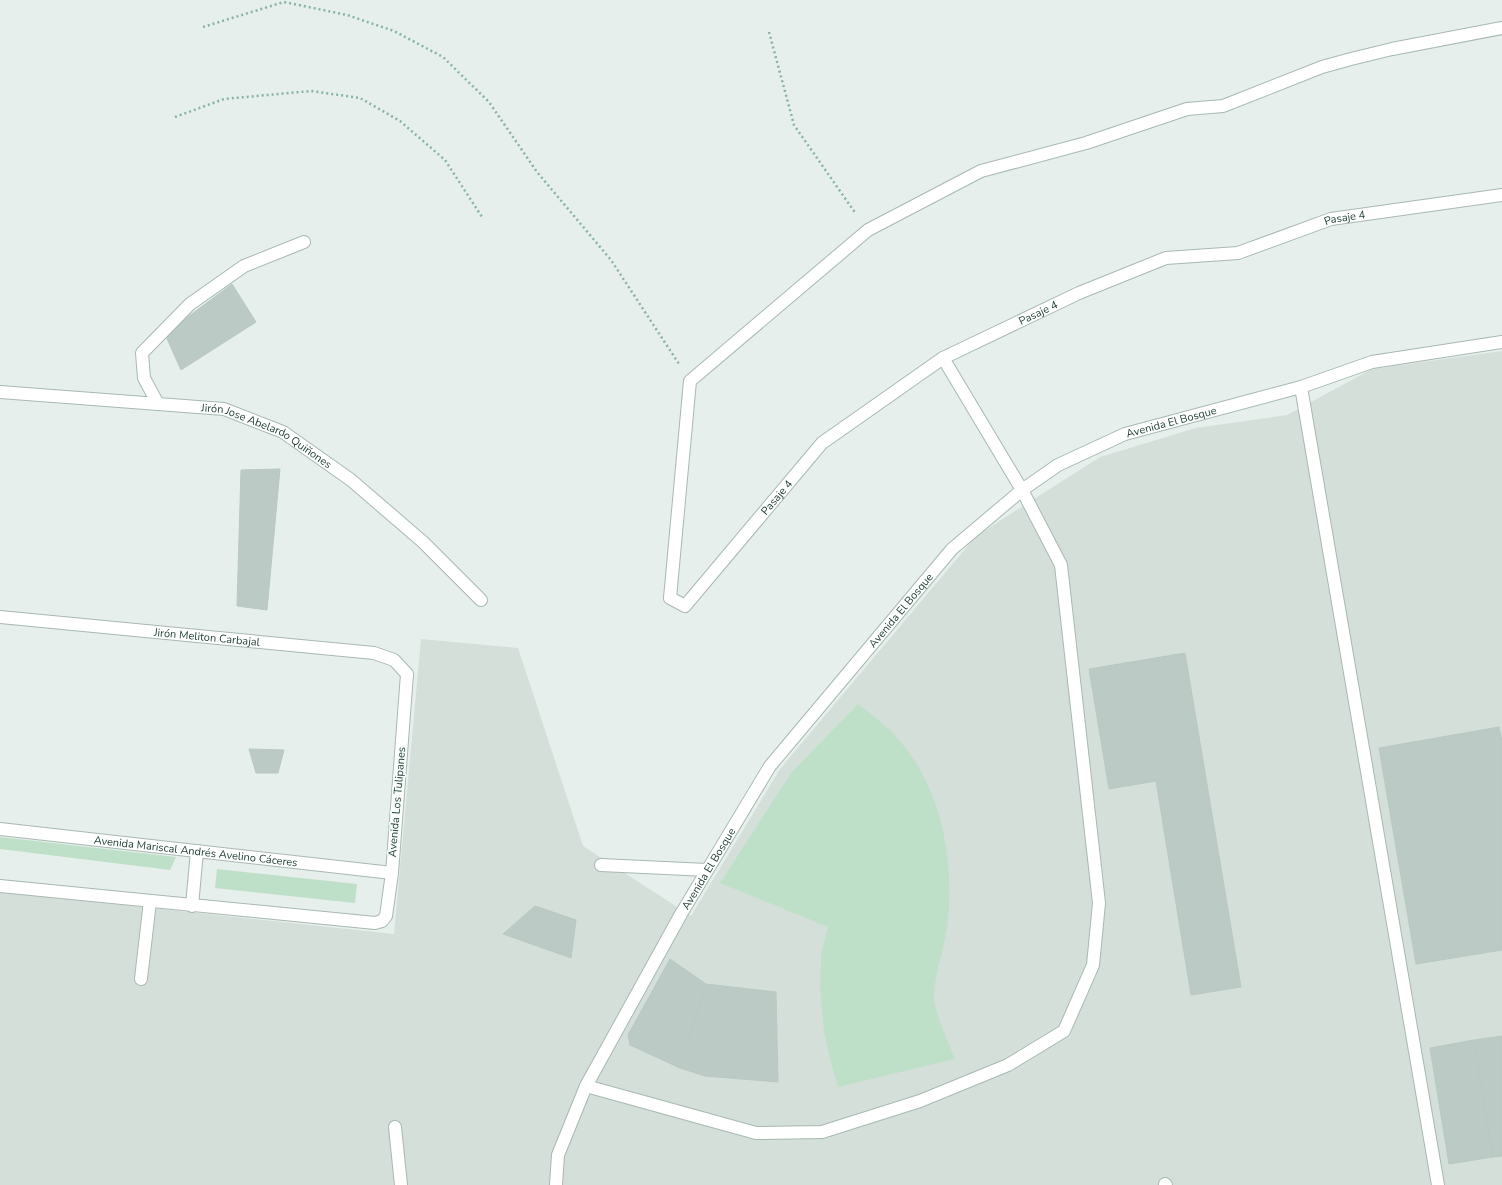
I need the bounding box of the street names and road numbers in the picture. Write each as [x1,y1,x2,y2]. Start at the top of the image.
street label: Pasaje 4 [1322,207,1367,229]
street label: Pasaje 4 [1016,297,1060,328]
street label: Jirón Jose Abelardo Quiñones [200,400,335,472]
street label: Avenida El Bosque [1124,402,1218,441]
street label: Pasaje 4 [757,476,796,518]
street label: Avenida El Bosque [865,570,936,651]
street label: Jirón Meliton Carbajal [152,624,261,650]
street label: Avenida Los Tulipanes [385,746,409,858]
street label: Avenida El Bosque [678,825,739,912]
street label: Avenida Mariscal Andrés Avelino Cáceres [93,832,298,870]

